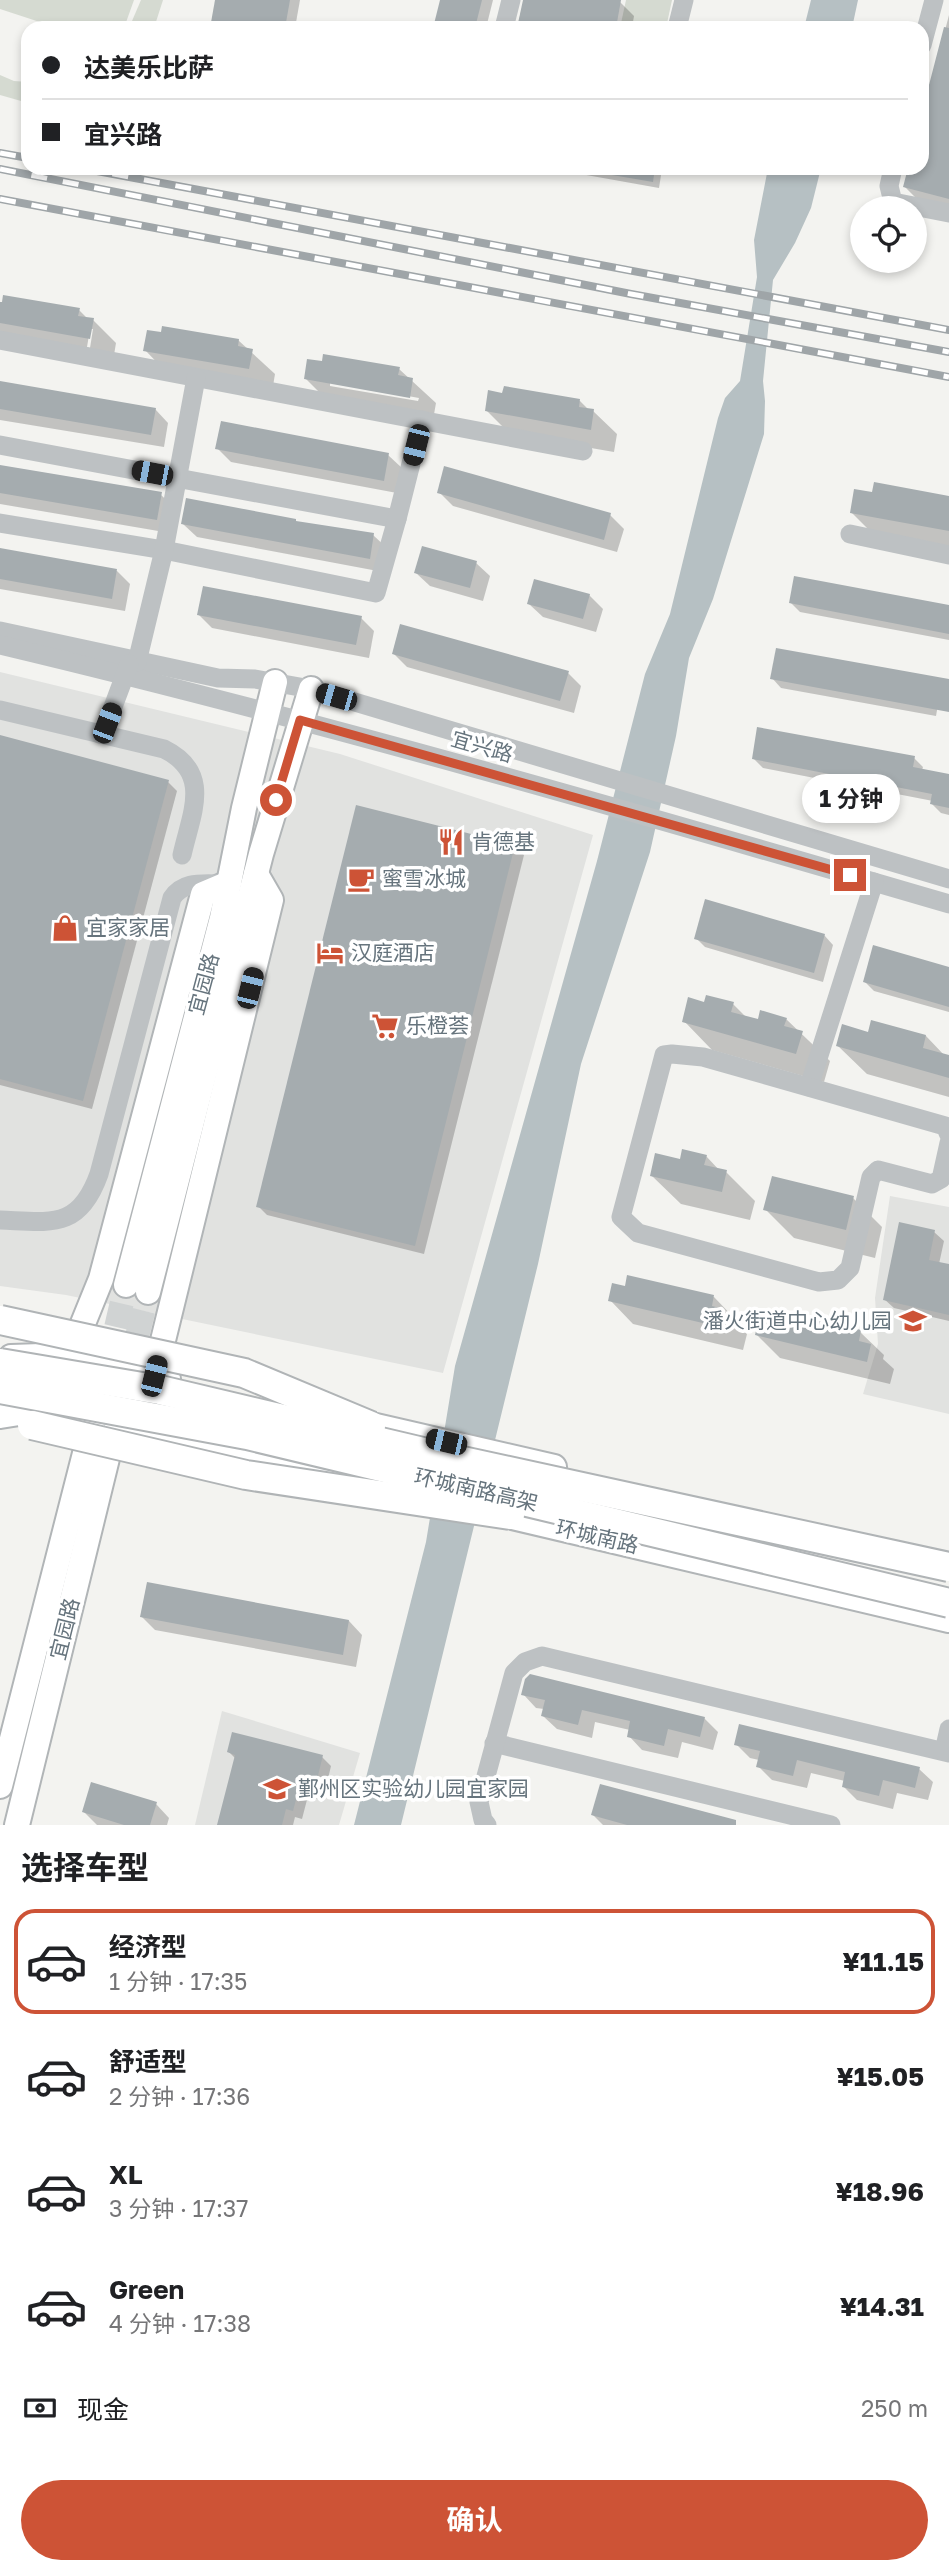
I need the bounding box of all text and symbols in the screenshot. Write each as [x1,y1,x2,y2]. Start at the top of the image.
text: 达美乐比萨 [84,52,214,83]
text: 宜兴路 [84,119,162,150]
map controls [850,196,927,273]
button: locate [850,196,927,273]
car [401,422,432,468]
car [130,459,175,487]
car [313,681,360,713]
car [90,700,125,746]
street label: 宜兴路 [448,725,516,767]
callout: 1 分钟 [801,774,899,822]
route start [260,784,292,816]
text: 1 分钟 [819,784,883,812]
restaurant icon: 肯德基 [436,827,466,857]
place label: 肯德基 [472,828,535,854]
route end [834,859,866,891]
cafe icon: 蜜雪冰城 [346,864,376,894]
place label: 蜜雪冰城 [382,865,466,891]
shop icon: 宜家家居 [50,913,80,943]
place label: 宜家家居 [86,914,170,940]
hotel icon: 汉庭酒店 [315,938,345,968]
place label: 汉庭酒店 [351,939,435,965]
street label: 宜园路 [182,950,224,1018]
car [235,965,266,1011]
supermarket icon: 乐橙荟 [370,1011,400,1041]
place label: 乐橙荟 [406,1012,469,1038]
school or university icon: 潘火街道中心幼儿园 [898,1306,928,1336]
place label: 潘火街道中心幼儿园 [703,1307,892,1333]
car [139,1353,170,1399]
car [424,1427,469,1457]
street label: 环城南路高架 [412,1462,541,1516]
street label: 环城南路 [553,1514,641,1558]
street label: 宜园路 [44,1595,84,1662]
school or university icon: 鄞州区实验幼儿园宜家园 [262,1774,292,1804]
place label: 鄞州区实验幼儿园宜家园 [298,1775,529,1801]
text: 选择车型 [21,1848,149,1886]
icon: car [25,1930,88,1993]
text: 经济型 [109,1931,187,1962]
text: ¥11.15 [842,1946,924,1977]
text: 1 分钟 · 17:35 [109,1967,247,1995]
icon: car [25,2045,88,2108]
text: 舒适型 [109,2046,187,2077]
text: ¥15.05 [837,2061,924,2092]
text: 2 分钟 · 17:36 [109,2082,250,2110]
text: XL [109,2159,143,2190]
icon: car [25,2160,88,2223]
text: ¥18.96 [835,2176,924,2207]
text: 3 分钟 · 17:37 [109,2194,249,2222]
text: Green [109,2274,184,2305]
icon: car [25,2275,88,2338]
text: ¥14.31 [840,2291,924,2322]
text: 4 分钟 · 17:38 [109,2309,251,2337]
icon: cash [21,2389,59,2427]
text: 现金 [77,2394,129,2425]
text: 250 m [861,2394,928,2422]
button: 确认 [21,2480,928,2560]

